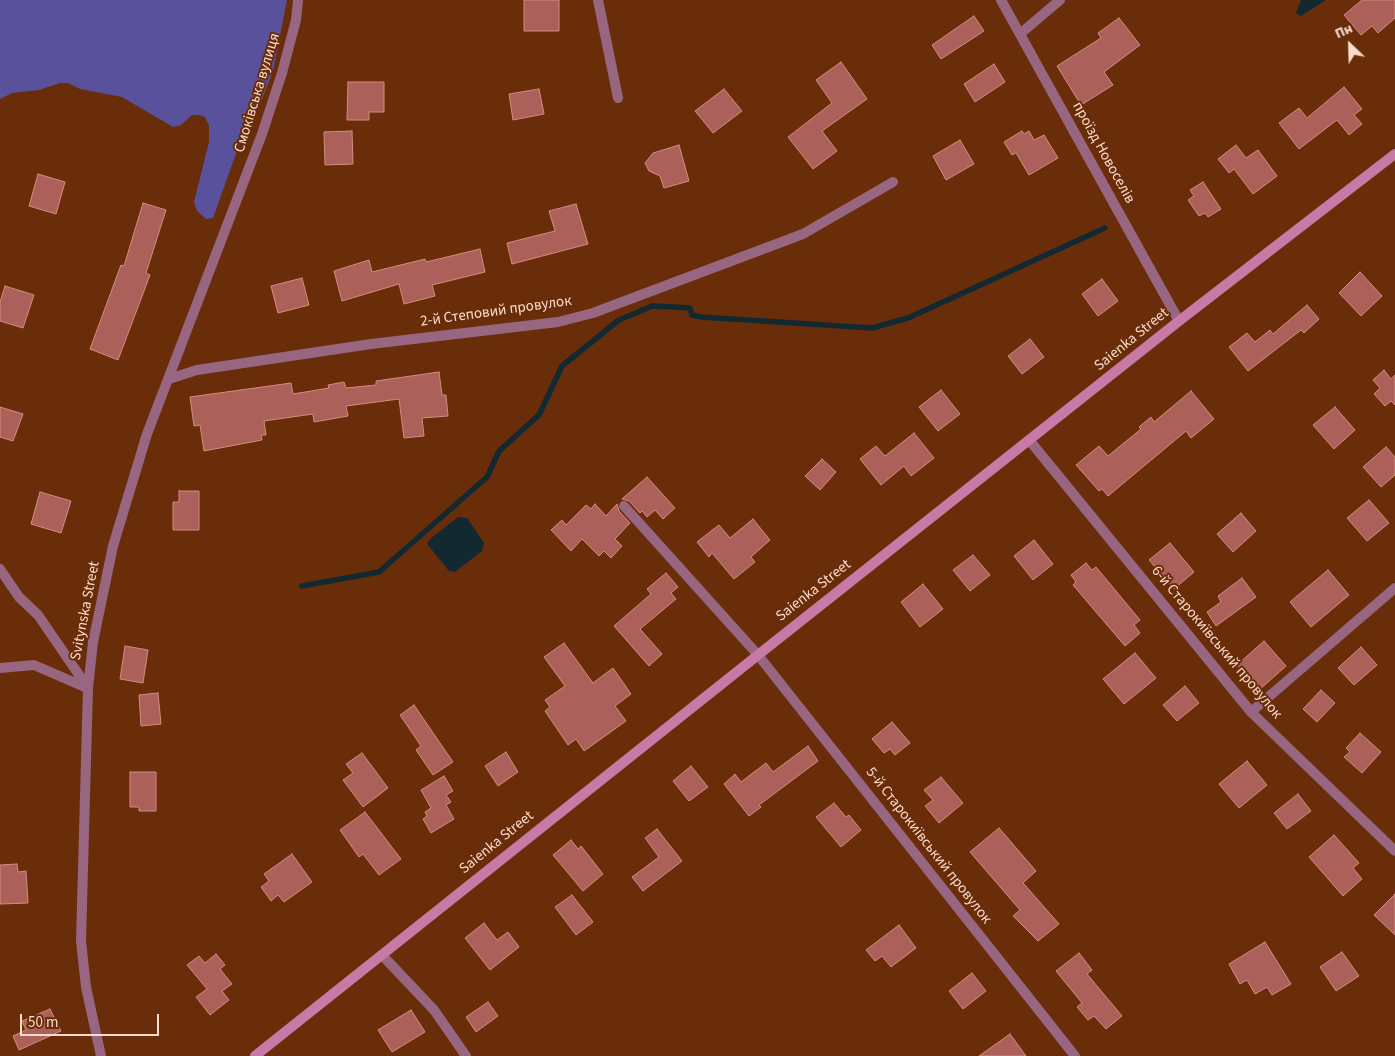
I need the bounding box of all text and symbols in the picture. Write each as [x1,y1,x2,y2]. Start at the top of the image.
text: Пн [1332,19,1356,44]
north arrow [1325,20,1375,70]
street label: Смоківська вулиця [231,31,285,155]
street label: проїзд Новоселів [1068,99,1138,207]
street label: 2-й Степовий провулок [419,292,573,332]
street label: Saienka Street [1091,305,1173,375]
street label: Saienka Street [773,556,855,626]
street label: Svitynska Street [68,560,104,662]
street label: 6-й Старокиївський провулок [1147,563,1285,723]
street label: 5-й Старокиївський провулок [861,764,995,928]
street label: Saienka Street [456,808,538,878]
scale bar [22,1004,161,1036]
text: 50 m [28,1012,58,1033]

